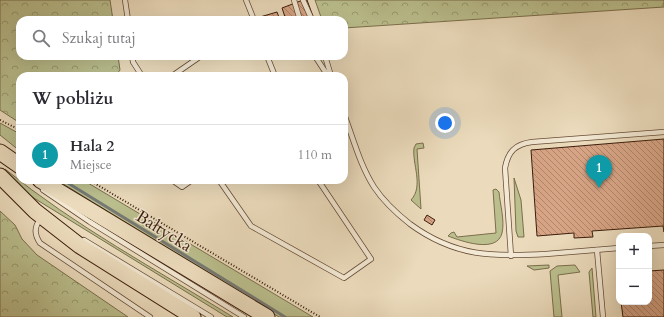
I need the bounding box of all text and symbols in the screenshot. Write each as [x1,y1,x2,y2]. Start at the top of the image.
search box [16,16,348,60]
icon: search [30,27,52,49]
text: Szukaj tutaj [62,28,136,48]
text: W pobliżu [32,87,113,110]
your location [435,113,455,133]
text: Hala 2 [70,136,114,156]
text: 1 [42,146,48,164]
text: 110 m [298,146,332,164]
pin: 1 [586,155,612,188]
text: Miejsce [70,156,112,174]
street label: Bałtycka [132,205,197,258]
map controls [616,233,652,305]
button: + [616,233,652,269]
button: − [616,269,652,305]

